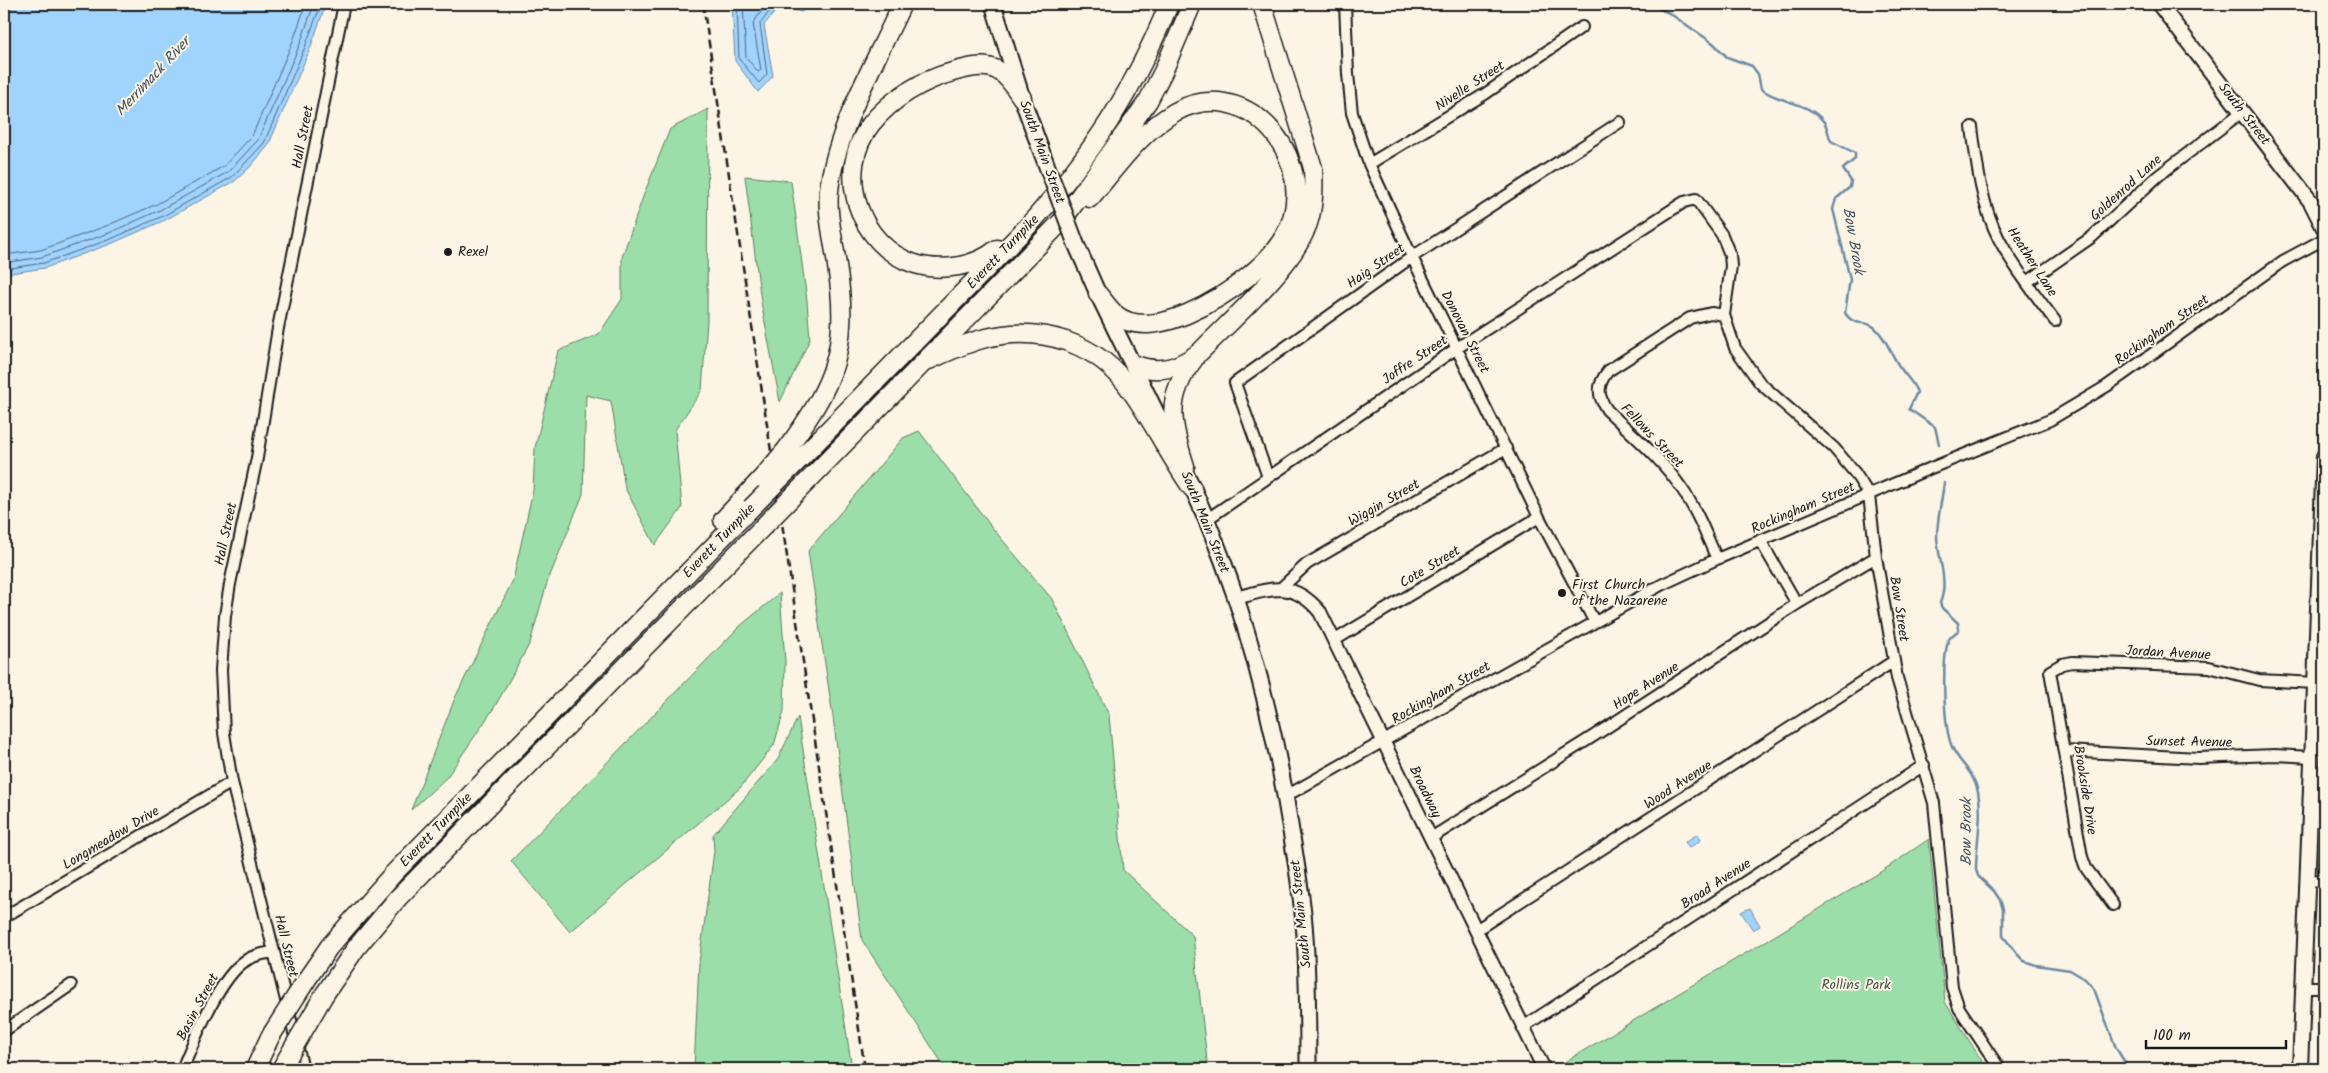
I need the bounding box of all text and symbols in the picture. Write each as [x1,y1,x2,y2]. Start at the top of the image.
water label: Merrimack River [110,30,198,122]
street label: Nivelle Street [1431,55,1510,117]
street label: South Street [2212,78,2276,151]
street label: South Main Street [1013,97,1071,207]
street label: Hall Street [286,103,320,170]
street label: Goldenrod Lane [2085,149,2168,226]
water label: Bow Brook [1835,206,1871,278]
street label: Everett Turnpike [961,209,1045,295]
street label: Heather Lane [2001,223,2063,302]
street label: Haig Street [1342,237,1410,294]
place label: Rexel [458,241,489,263]
marker: Rexel [442,246,454,258]
street label: Donovan Street [1435,287,1496,378]
street label: Rockingham Street [2110,289,2214,371]
street label: Joffre Street [1378,329,1453,390]
street label: Fellows Street [1615,398,1689,474]
street label: South Main Street [1174,468,1236,577]
street label: Wiggin Street [1344,473,1424,532]
street label: Rockingham Street [1748,476,1859,540]
street label: Everett Turnpike [677,498,761,584]
street label: Hall Street [209,500,244,568]
street label: Cote Street [1395,540,1465,594]
place label: First Church of the Nazarene [1572,574,1668,612]
street label: Bow Street [1883,575,1915,644]
marker: First Church of the Nazarene [1556,587,1568,599]
street label: Jordan Avenue [2125,640,2212,666]
street label: Rockingham Street [1387,655,1495,730]
street label: Hope Avenue [1608,656,1684,716]
street label: Sunset Avenue [2146,730,2233,754]
street label: Brookside Drive [2067,744,2103,837]
street label: Wood Avenue [1640,754,1717,815]
street label: Broadway [1403,762,1447,822]
street label: Everett Turnpike [394,787,478,873]
water label: Bow Brook [1955,796,1979,866]
street label: Longmeadow Drive [58,800,164,876]
street label: Broad Avenue [1676,853,1756,915]
street label: South Main Street [1284,858,1318,969]
street label: Hall Street [268,912,305,980]
street label: Basin Street [171,969,225,1045]
park label: Rollins Park [1821,974,1891,996]
scale bar [2146,1018,2286,1050]
text: 100 m [2153,1024,2191,1048]

